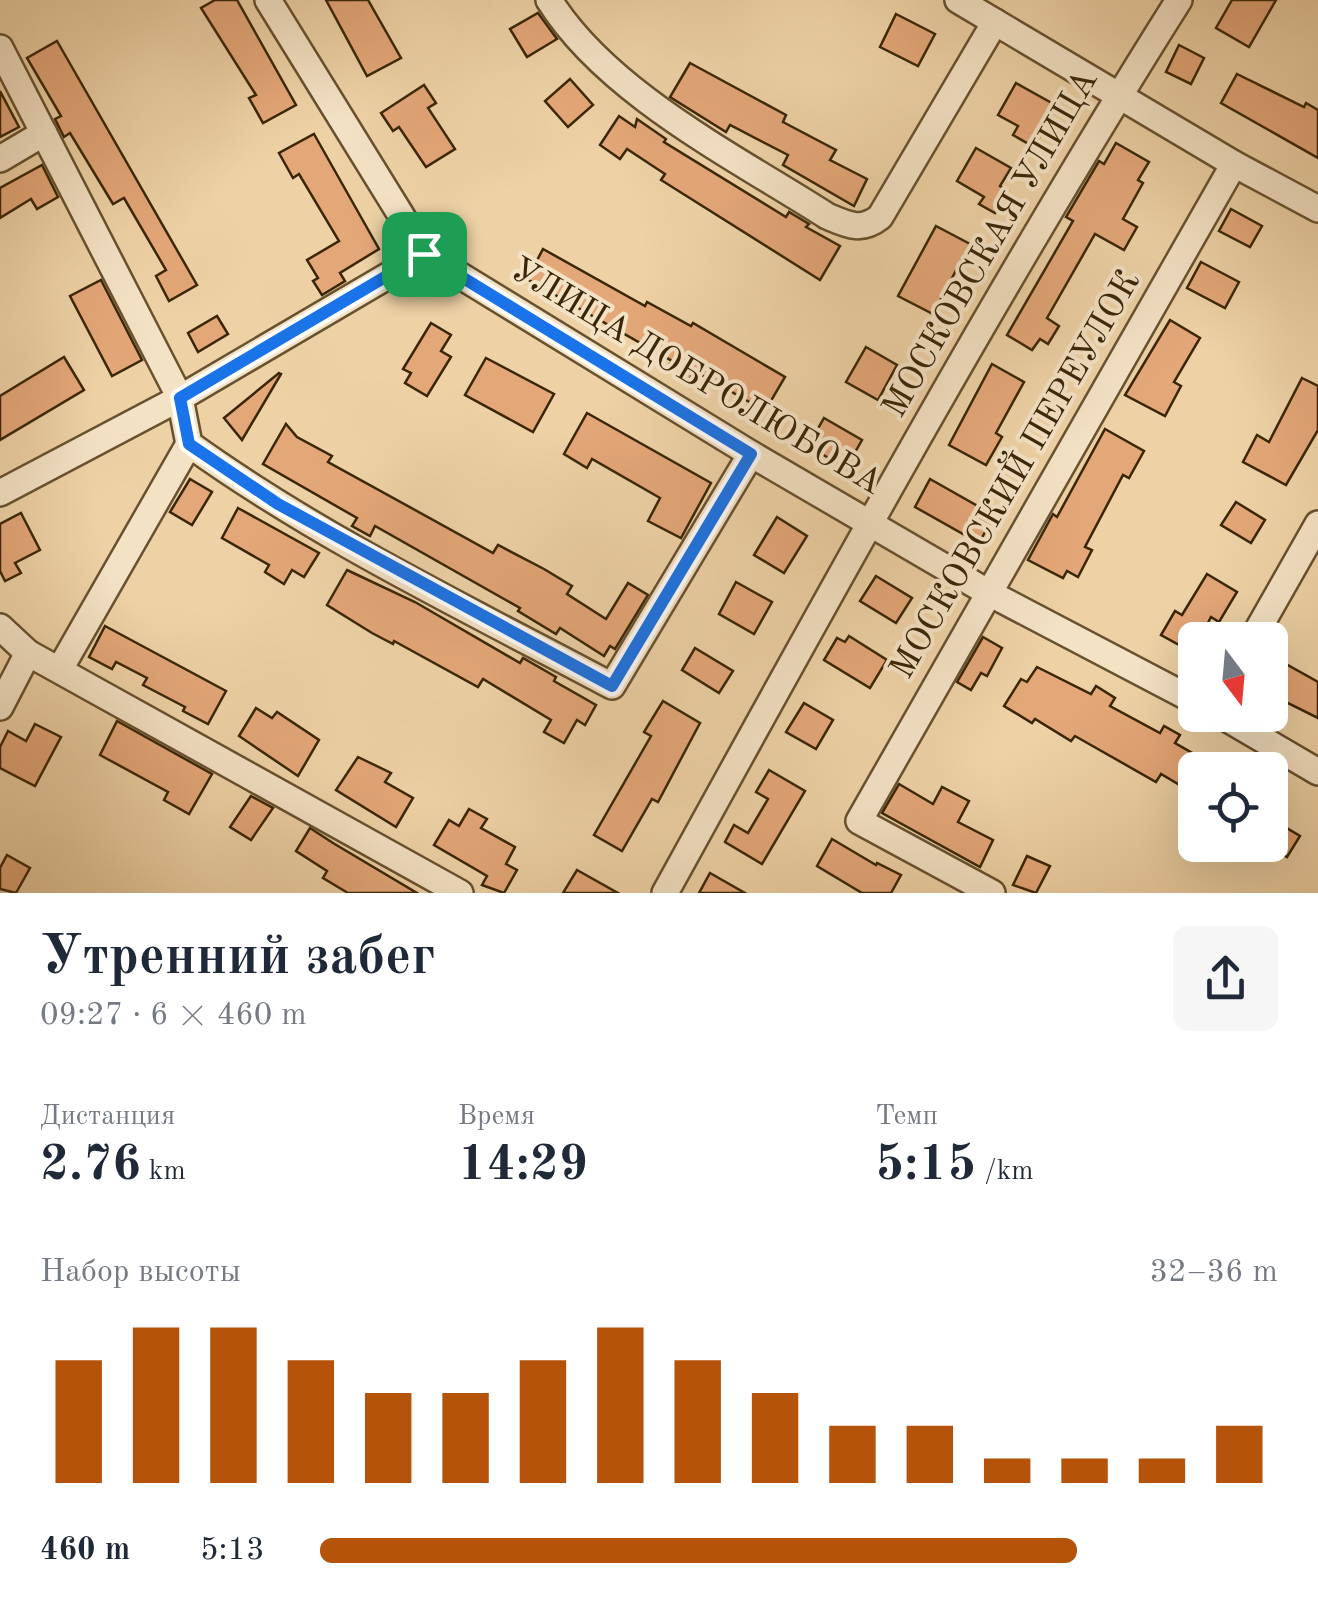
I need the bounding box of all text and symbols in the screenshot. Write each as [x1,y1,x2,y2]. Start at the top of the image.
street label: МОСКОВСКАЯ УЛИЦА [877,64,1105,424]
pin [382,212,467,297]
icon: arrive [397,227,452,282]
street label: УЛИЦА ДОБРОЛЮБОВА [504,252,888,502]
street label: МОСКОВСКИЙ ПЕРЕУЛОК [878,261,1147,685]
north arrow [1178,622,1288,732]
map controls [1178,622,1288,862]
button: locate [1178,752,1288,862]
button: share [1173,926,1278,1031]
text: Утренний забег [40,931,436,986]
text: 09:27 · 6 × 460 m [40,1000,307,1032]
text: Дистанция [40,1103,175,1131]
text: Время [458,1103,535,1131]
text: Темп [875,1103,938,1131]
text: 2.76 [40,1141,141,1191]
text: 14:29 [458,1141,588,1191]
text: 5:15 [875,1141,976,1191]
text: km [141,1158,186,1186]
text: /km [976,1158,1034,1186]
text: Набор высоты [40,1257,241,1289]
text: 32–36 m [1150,1257,1278,1289]
text: 460 m [40,1535,130,1567]
text: 5:13 [200,1535,265,1567]

